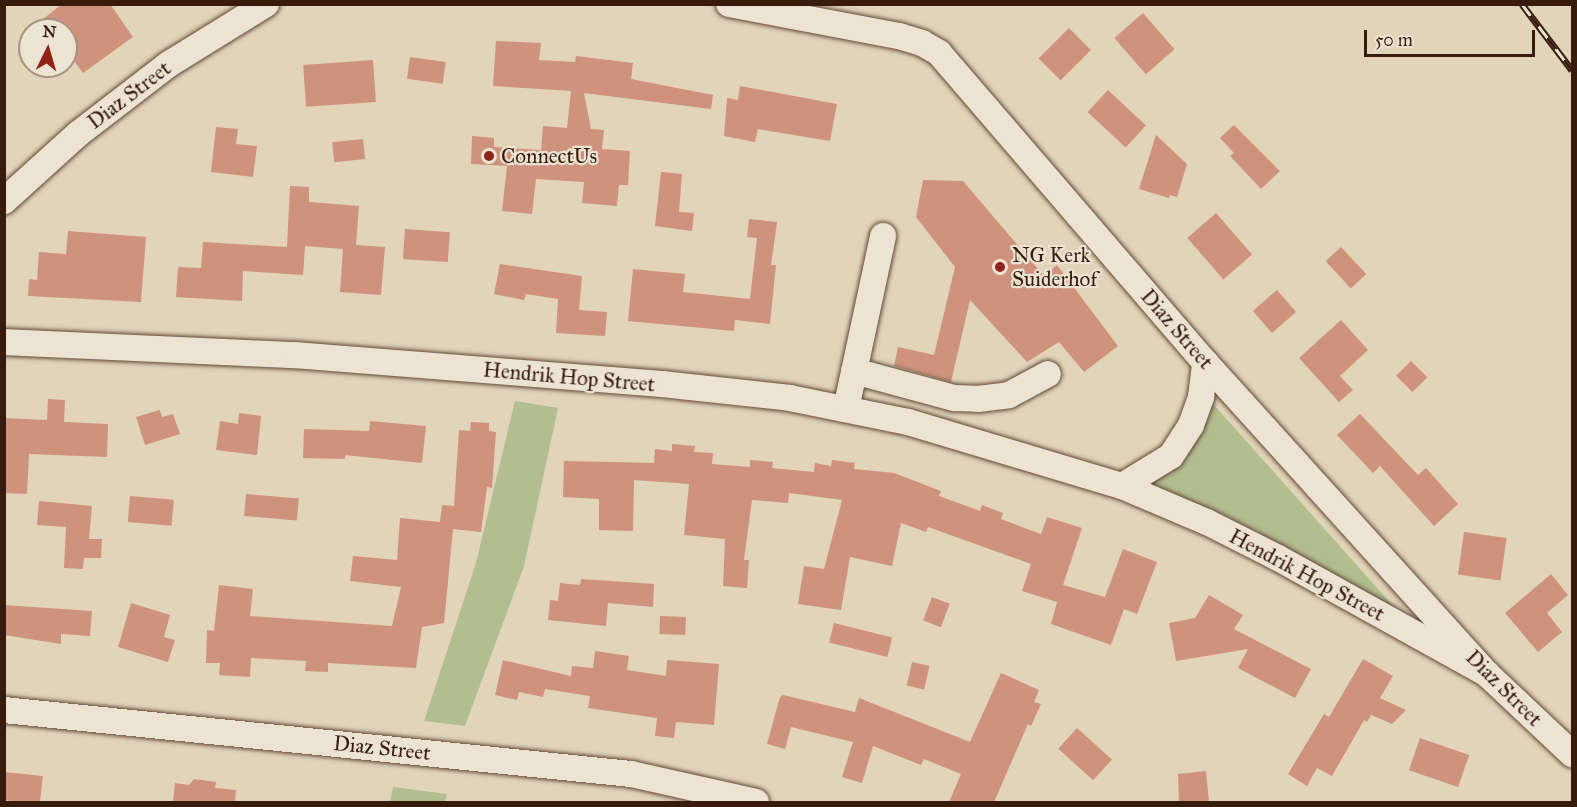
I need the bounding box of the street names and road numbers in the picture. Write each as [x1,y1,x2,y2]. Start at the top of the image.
street label: Diaz Street [82,56,176,134]
street label: Diaz Street [1135,284,1219,374]
street label: Hendrik Hop Street [482,357,656,397]
street label: Hendrik Hop Street [1225,523,1389,627]
street label: Diaz Street [1461,645,1547,731]
street label: Diaz Street [332,730,432,766]

